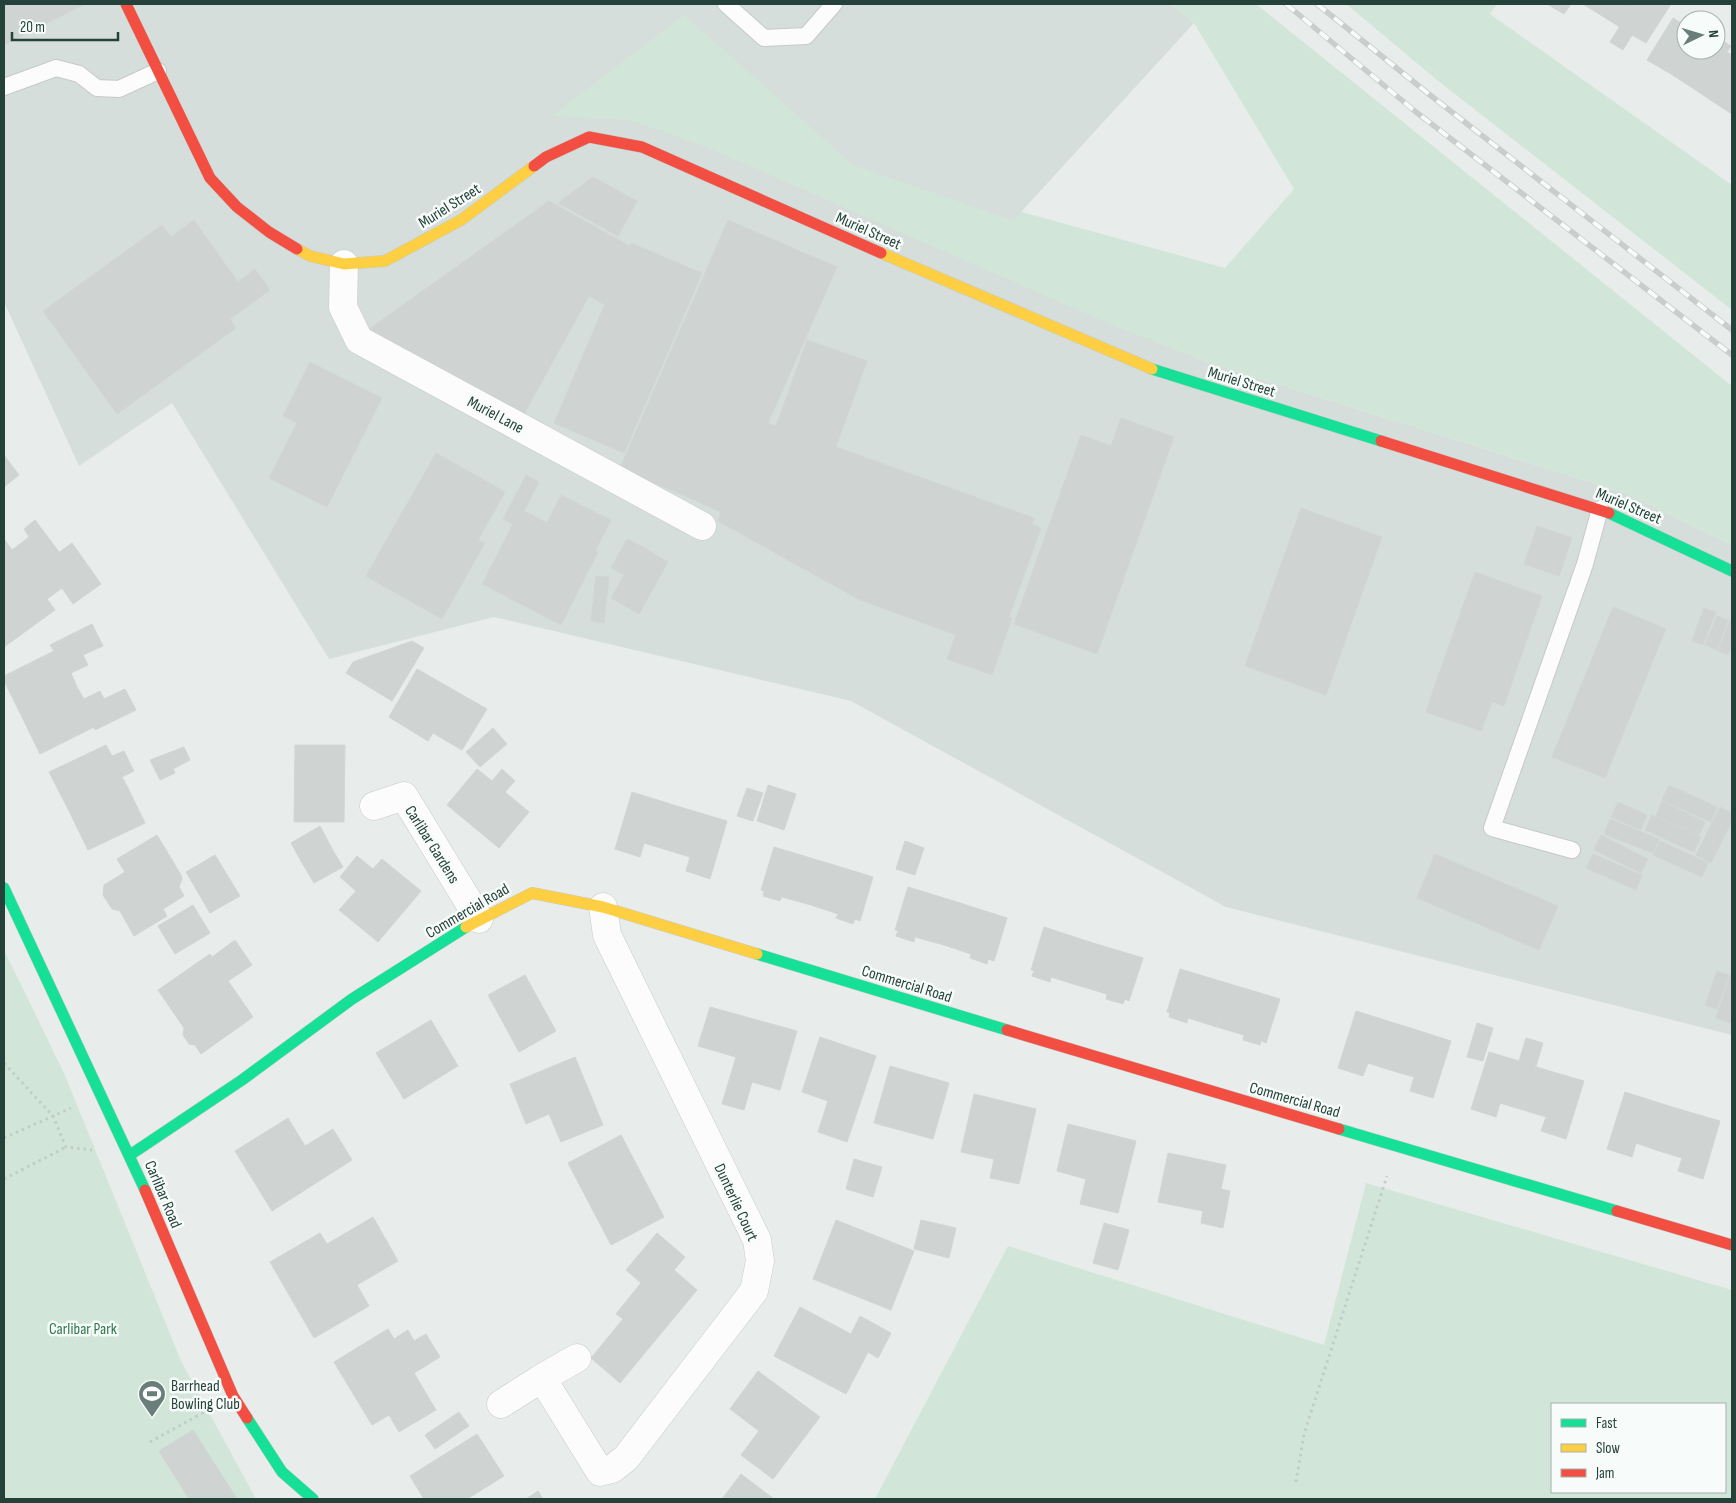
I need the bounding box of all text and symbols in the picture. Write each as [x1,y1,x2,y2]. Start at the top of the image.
scale bar [12,10,119,42]
north arrow [1676,10,1726,60]
text: 20 m [20,18,45,37]
text: N [1705,29,1722,38]
street label: Muriel Street [415,180,484,233]
street label: Muriel Street [833,209,904,254]
street label: Muriel Street [1206,363,1278,402]
street label: Muriel Lane [464,393,527,438]
street label: Muriel Street [1593,484,1664,529]
street label: Carlibar Gardens [400,802,463,888]
street label: Commercial Road [423,880,513,943]
street label: Commercial Road [859,962,954,1007]
street label: Commercial Road [1247,1078,1342,1122]
street label: Carlibar Road [140,1158,185,1231]
street label: Dunterlie Court [709,1161,762,1244]
park label: Carlibar Park [49,1320,117,1339]
place label: Barrhead Bowling Club [171,1377,240,1414]
sports icon: Barrhead Bowling Club [137,1379,167,1418]
legend [1551,1403,1726,1493]
text: Fast [1596,1414,1618,1433]
text: Slow [1596,1439,1620,1458]
text: Jam [1595,1464,1614,1483]

